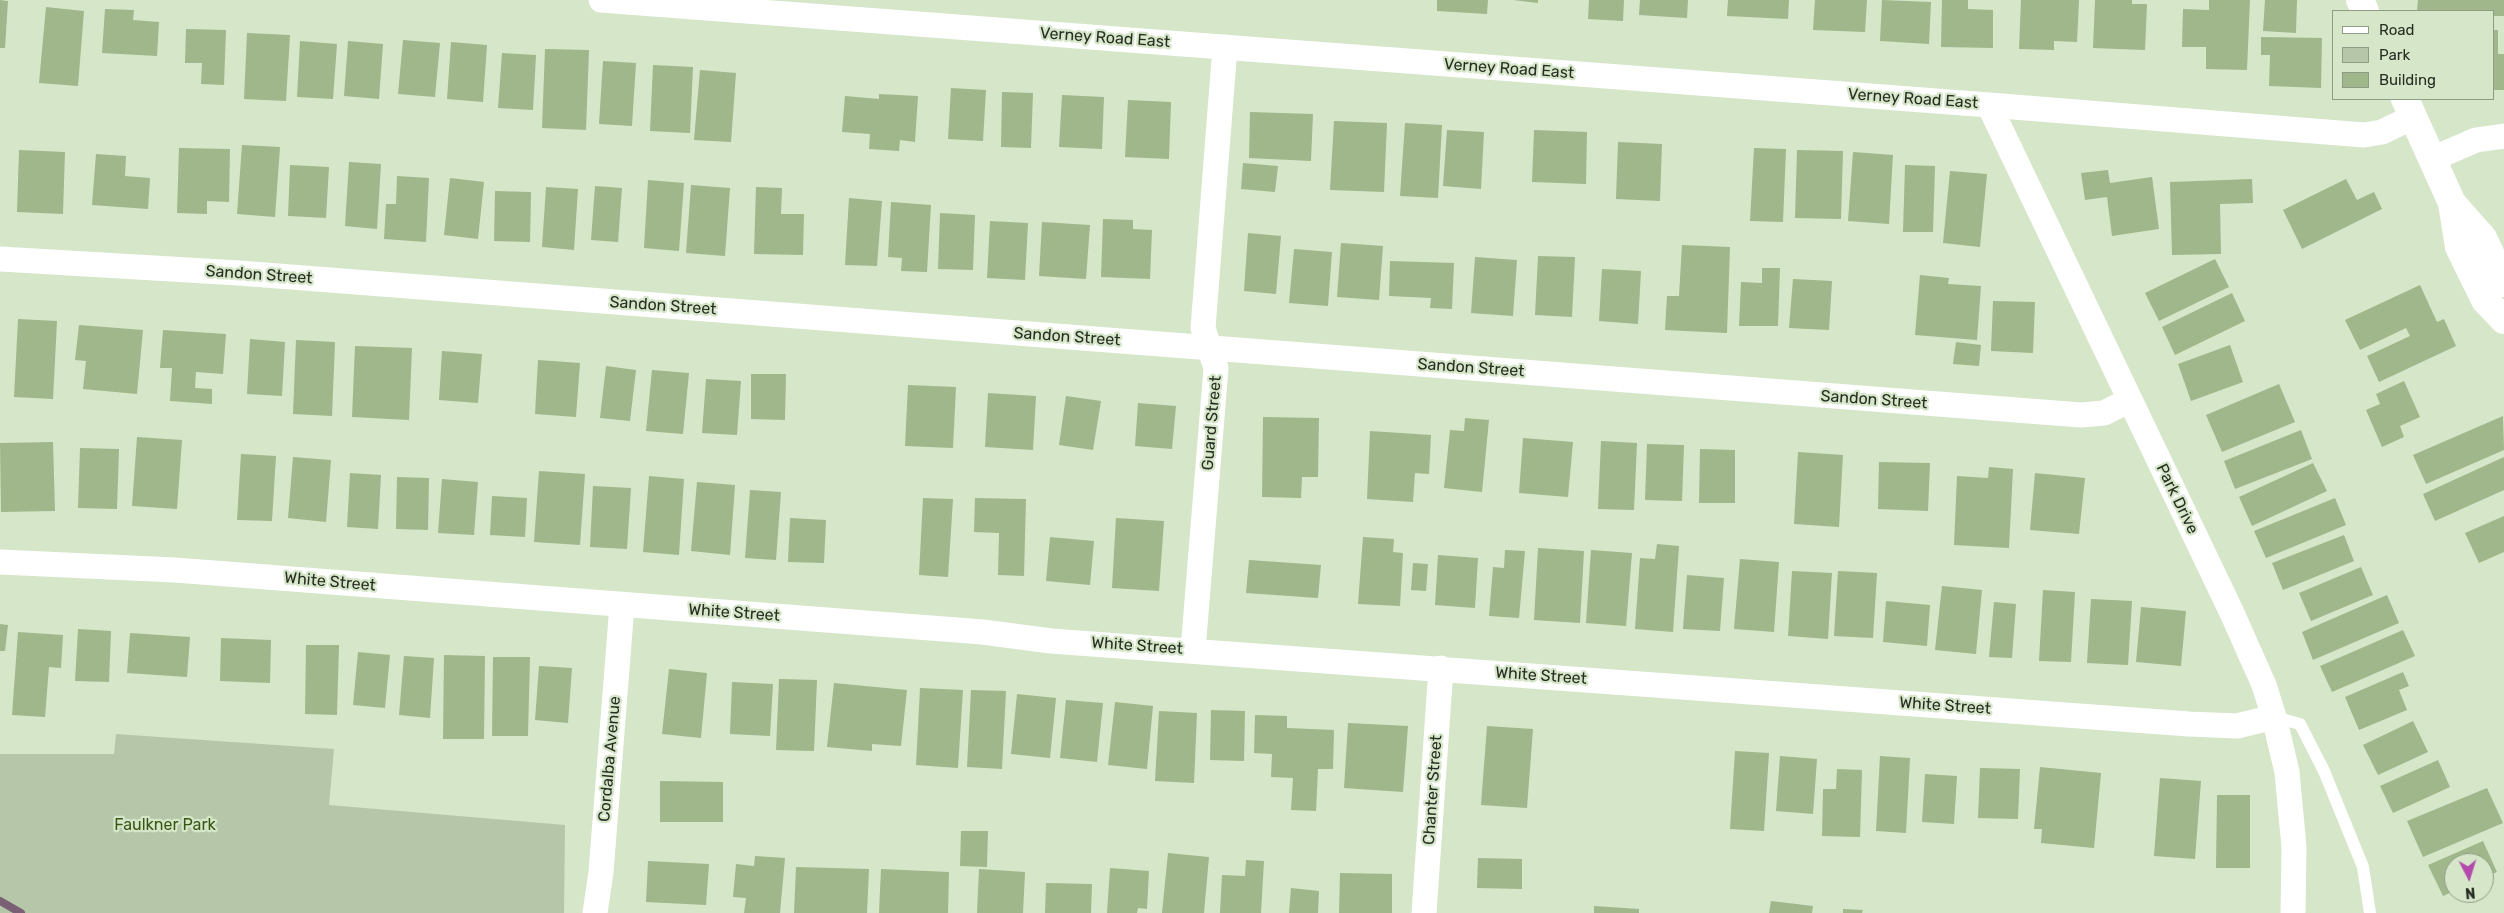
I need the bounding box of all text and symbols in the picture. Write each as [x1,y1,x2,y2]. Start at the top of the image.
legend [2332,10,2494,100]
text: Road [2379,21,2415,39]
street label: Verney Road East [1039,24,1171,52]
text: Park [2379,46,2410,64]
street label: Verney Road East [1443,55,1575,83]
text: Building [2379,71,2436,89]
street label: Verney Road East [1847,85,1979,113]
street label: Sandon Street [205,262,313,288]
street label: Sandon Street [609,293,717,319]
street label: Sandon Street [1013,324,1121,350]
street label: Sandon Street [1417,355,1525,381]
street label: Guard Street [1198,375,1226,471]
street label: Sandon Street [1820,387,1928,413]
street label: Park Drive [2152,461,2202,537]
street label: White Street [283,568,377,596]
street label: White Street [688,600,780,626]
street label: White Street [1091,633,1183,659]
street label: White Street [1495,663,1587,689]
street label: White Street [1899,693,1991,719]
street label: Cordalba Avenue [595,695,625,823]
street label: Chanter Street [1420,734,1446,846]
park label: Faulkner Park [114,815,216,835]
north arrow [2444,853,2494,903]
text: N [2465,884,2476,901]

